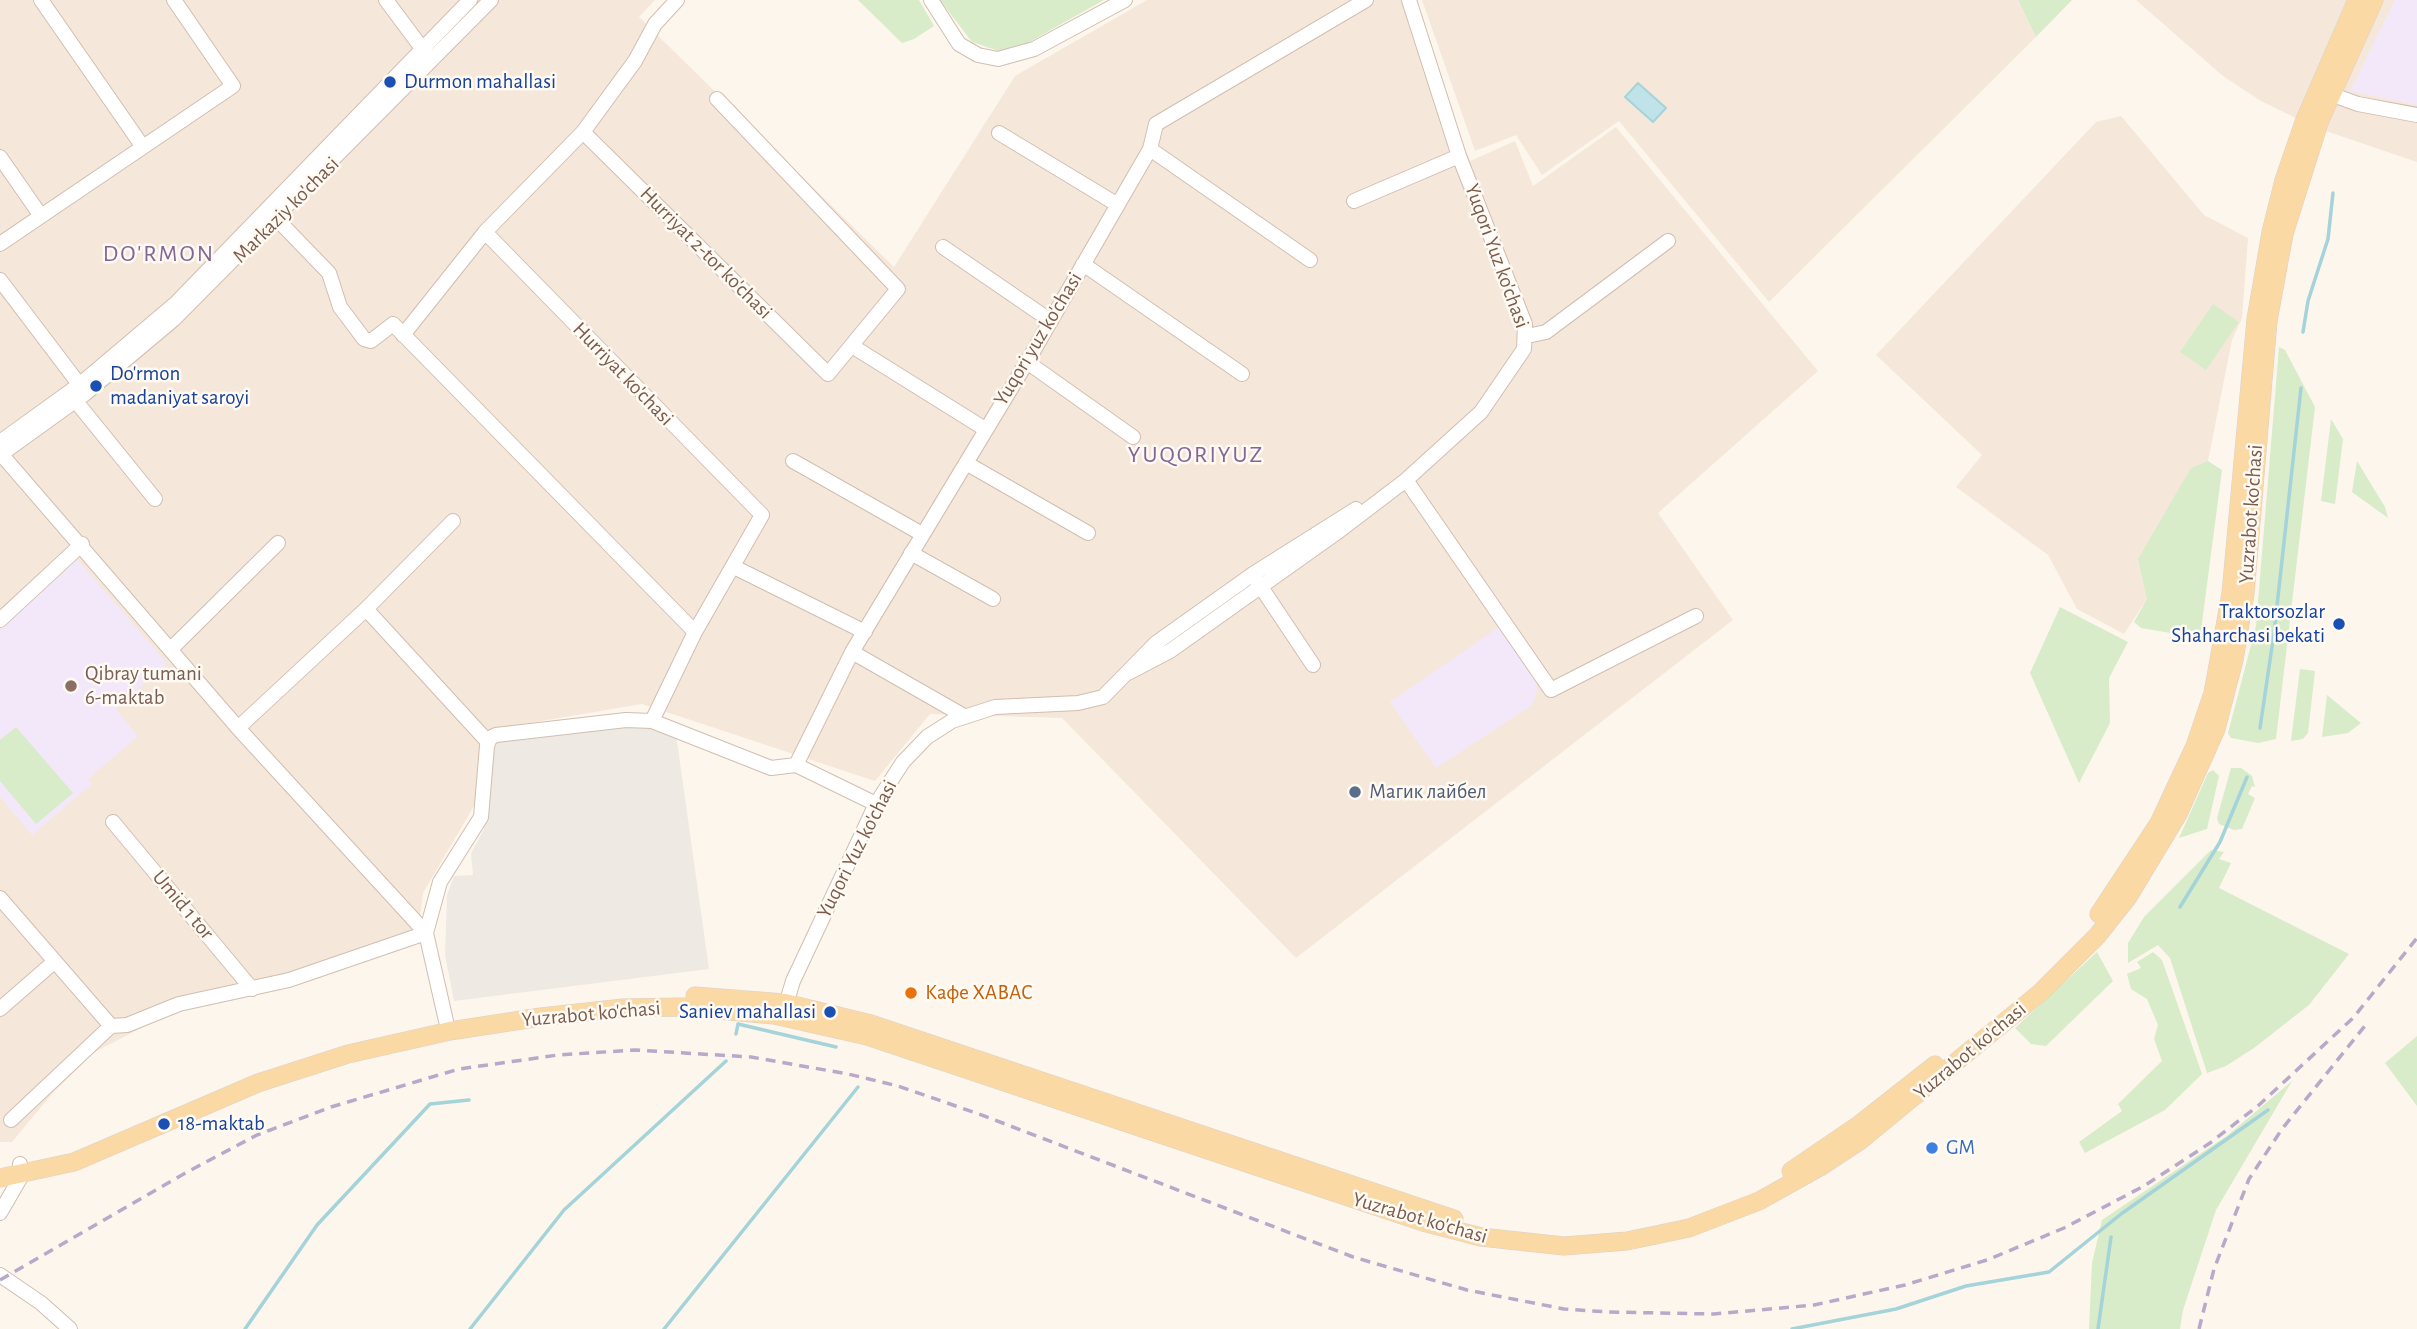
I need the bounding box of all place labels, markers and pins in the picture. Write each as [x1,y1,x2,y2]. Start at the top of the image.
place label: Durmon mahallasi [404,69,556,95]
marker: Durmon mahallasi [382,74,398,90]
place label: Do'rmon madaniyat saroyi [110,361,249,411]
marker: Do'rmon madaniyat saroyi [88,378,104,394]
place label: Traktorsozlar Shaharchasi bekati [2171,599,2325,649]
marker: Traktorsozlar Shaharchasi bekati [2331,616,2347,632]
place label: Qibray tumani 6-maktab [85,661,202,711]
marker: Qibray tumani 6-maktab [63,678,79,694]
place label: Магик лайбел [1369,779,1487,805]
marker: Магик лайбел [1347,784,1363,800]
place label: Кафе ХАВАС [925,980,1033,1006]
marker: Кафе ХАВАС [903,985,919,1001]
place label: Saniev mahallasi [679,999,816,1025]
marker: Saniev mahallasi [822,1004,838,1020]
place label: 18-maktab [178,1111,265,1137]
marker: 18-maktab [156,1116,172,1132]
place label: GM [1946,1135,1975,1161]
marker: GM [1924,1140,1940,1156]

